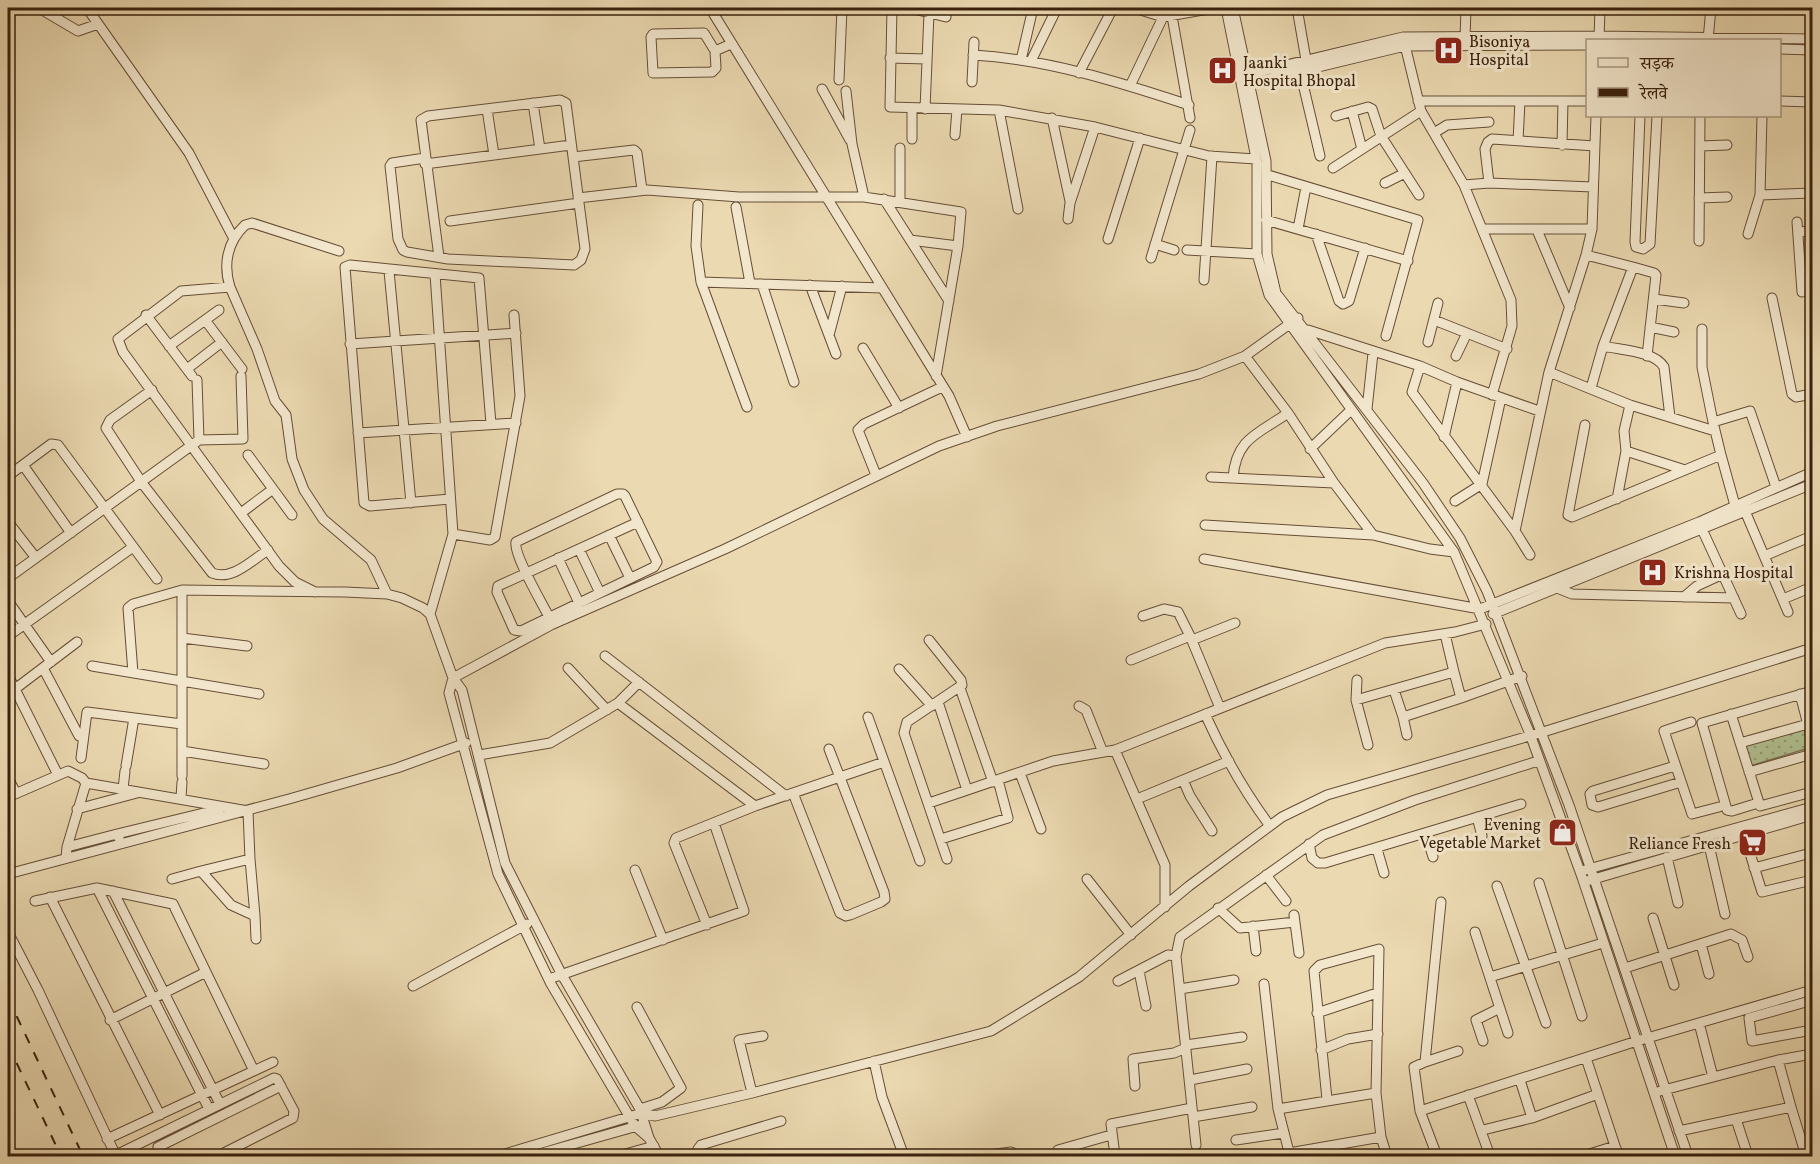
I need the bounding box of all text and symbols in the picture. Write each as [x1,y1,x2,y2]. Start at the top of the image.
place label: Bisoniya Hospital [1469,32,1530,72]
hospital icon: Bisoniya Hospital [1432,34,1464,66]
legend [1586,39,1781,117]
text: सड़क [1639,52,1675,77]
place label: Jaanki Hospital Bhopal [1243,53,1356,93]
hospital icon: Jaanki Hospital Bhopal [1206,55,1238,87]
text: रेलवे [1638,82,1669,107]
hospital icon: Krishna Hospital [1637,556,1669,588]
place label: Krishna Hospital [1674,563,1793,585]
place label: Evening Vegetable Market [1419,815,1541,855]
shop icon: Evening Vegetable Market [1546,817,1578,849]
supermarket icon: Reliance Fresh [1736,827,1768,859]
place label: Reliance Fresh [1629,834,1731,856]

